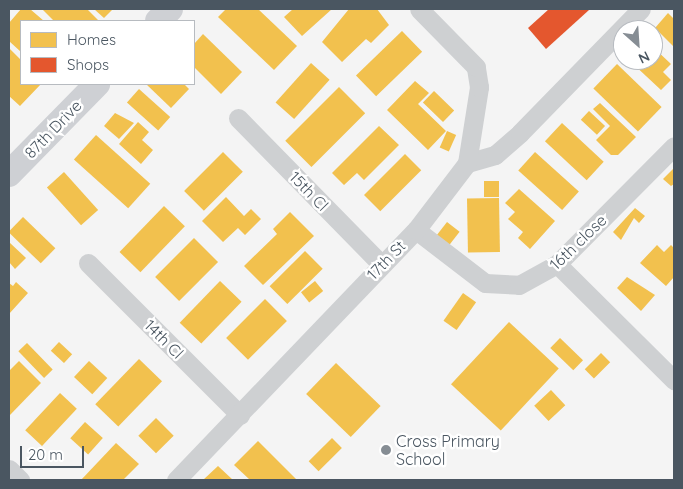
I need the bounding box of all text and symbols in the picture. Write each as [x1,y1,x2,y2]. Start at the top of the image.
legend [20,20,195,85]
north arrow [613,20,663,70]
text: Homes [67,30,116,49]
text: N [636,47,653,68]
text: Shops [67,55,109,74]
street label: 87th Drive [20,96,86,162]
street label: 15th Cl [286,167,332,215]
street label: 16th close [546,210,610,274]
street label: 17th St [363,236,409,284]
street label: 14th Cl [141,316,187,362]
place label: Cross Primary School [396,431,500,469]
scale bar [22,436,86,468]
marker: Cross Primary School [380,444,392,456]
text: 20 m [28,445,63,464]

